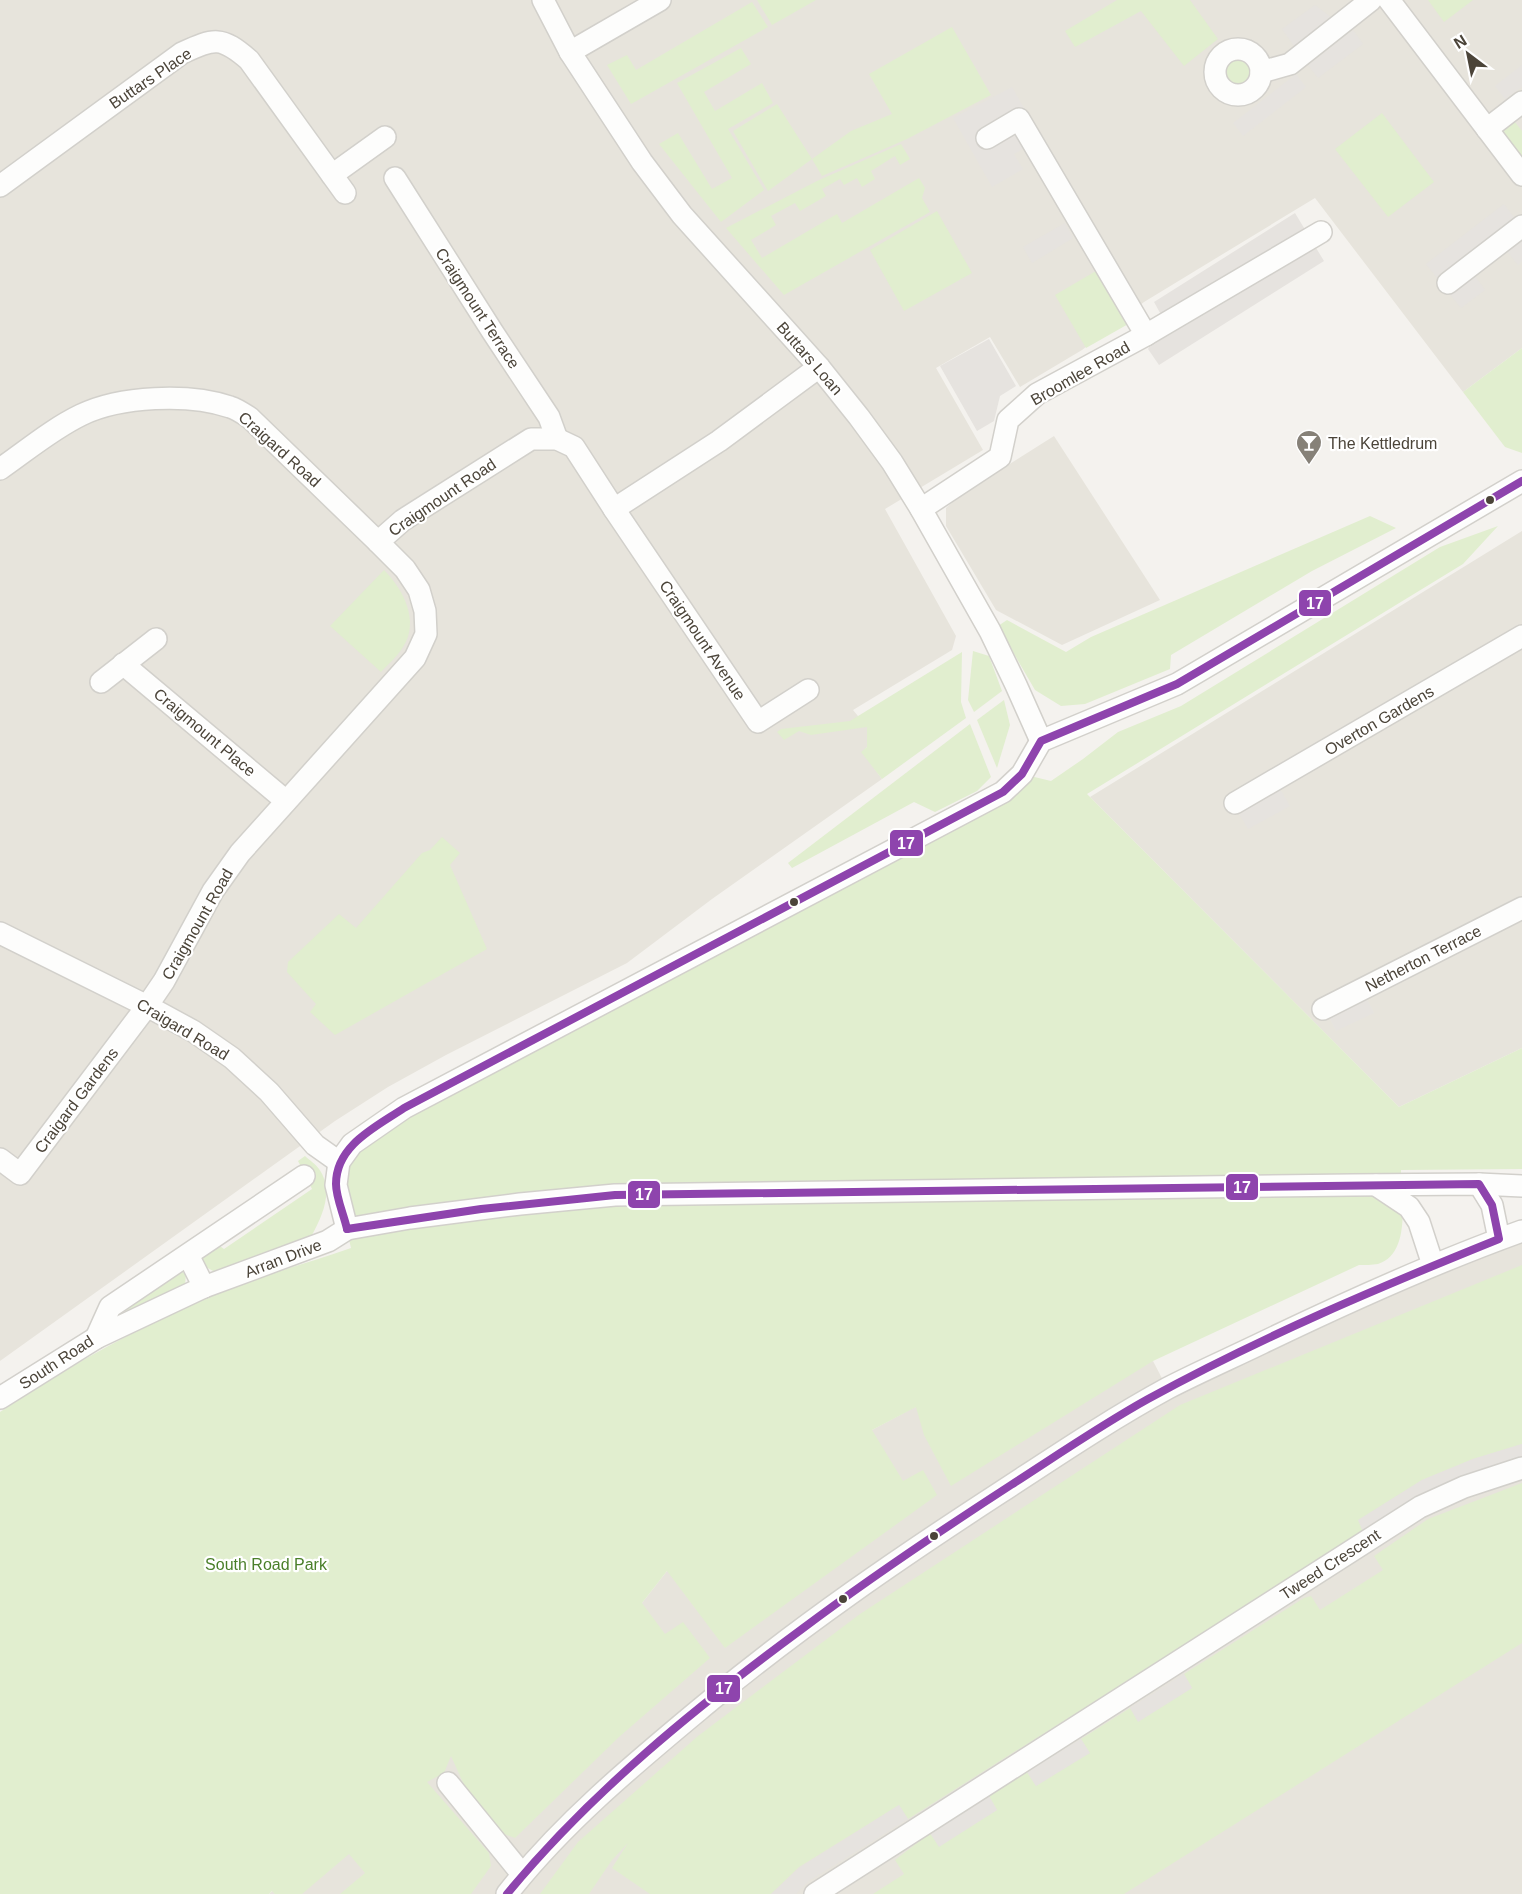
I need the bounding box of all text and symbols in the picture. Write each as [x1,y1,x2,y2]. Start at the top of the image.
north arrow [1438,24,1498,84]
text: N [1451,31,1470,52]
street label: Buttars Place [106,45,195,112]
street label: Craigmount Terrace [432,245,523,372]
street label: Buttars Loan [773,319,846,398]
street label: Broomlee Road [1028,338,1133,409]
street label: Craigard Road [235,408,324,491]
bar icon: The Kettledrum [1294,428,1324,466]
place label: The Kettledrum [1328,435,1437,452]
street label: Craigmount Road [386,455,499,540]
unlabelled marker [1484,494,1496,506]
street label: Craigmount Avenue [656,577,749,703]
line badge: 17 [1298,589,1332,617]
text: 17 [1306,595,1324,612]
street label: Overton Gardens [1322,682,1437,758]
street label: Craigmount Place [151,685,259,780]
line badge: 17 [889,829,924,857]
text: 17 [897,835,915,852]
street label: Craigmount Road [159,866,236,983]
unlabelled marker [788,896,800,908]
street label: Netherton Terrace [1362,922,1484,995]
street label: Craigard Road [134,995,232,1064]
street label: Craigard Gardens [31,1044,121,1156]
line badge: 17 [1225,1173,1259,1201]
text: 17 [1233,1179,1251,1196]
line badge: 17 [627,1180,661,1209]
text: 17 [635,1186,653,1203]
street label: Arran Drive [242,1236,324,1281]
street label: South Road [16,1332,96,1393]
street label: Tweed Crescent [1277,1526,1384,1603]
unlabelled marker [928,1530,940,1542]
park label: South Road Park [205,1556,328,1573]
unlabelled marker [837,1593,849,1605]
line badge: 17 [706,1674,741,1703]
text: 17 [715,1680,733,1697]

